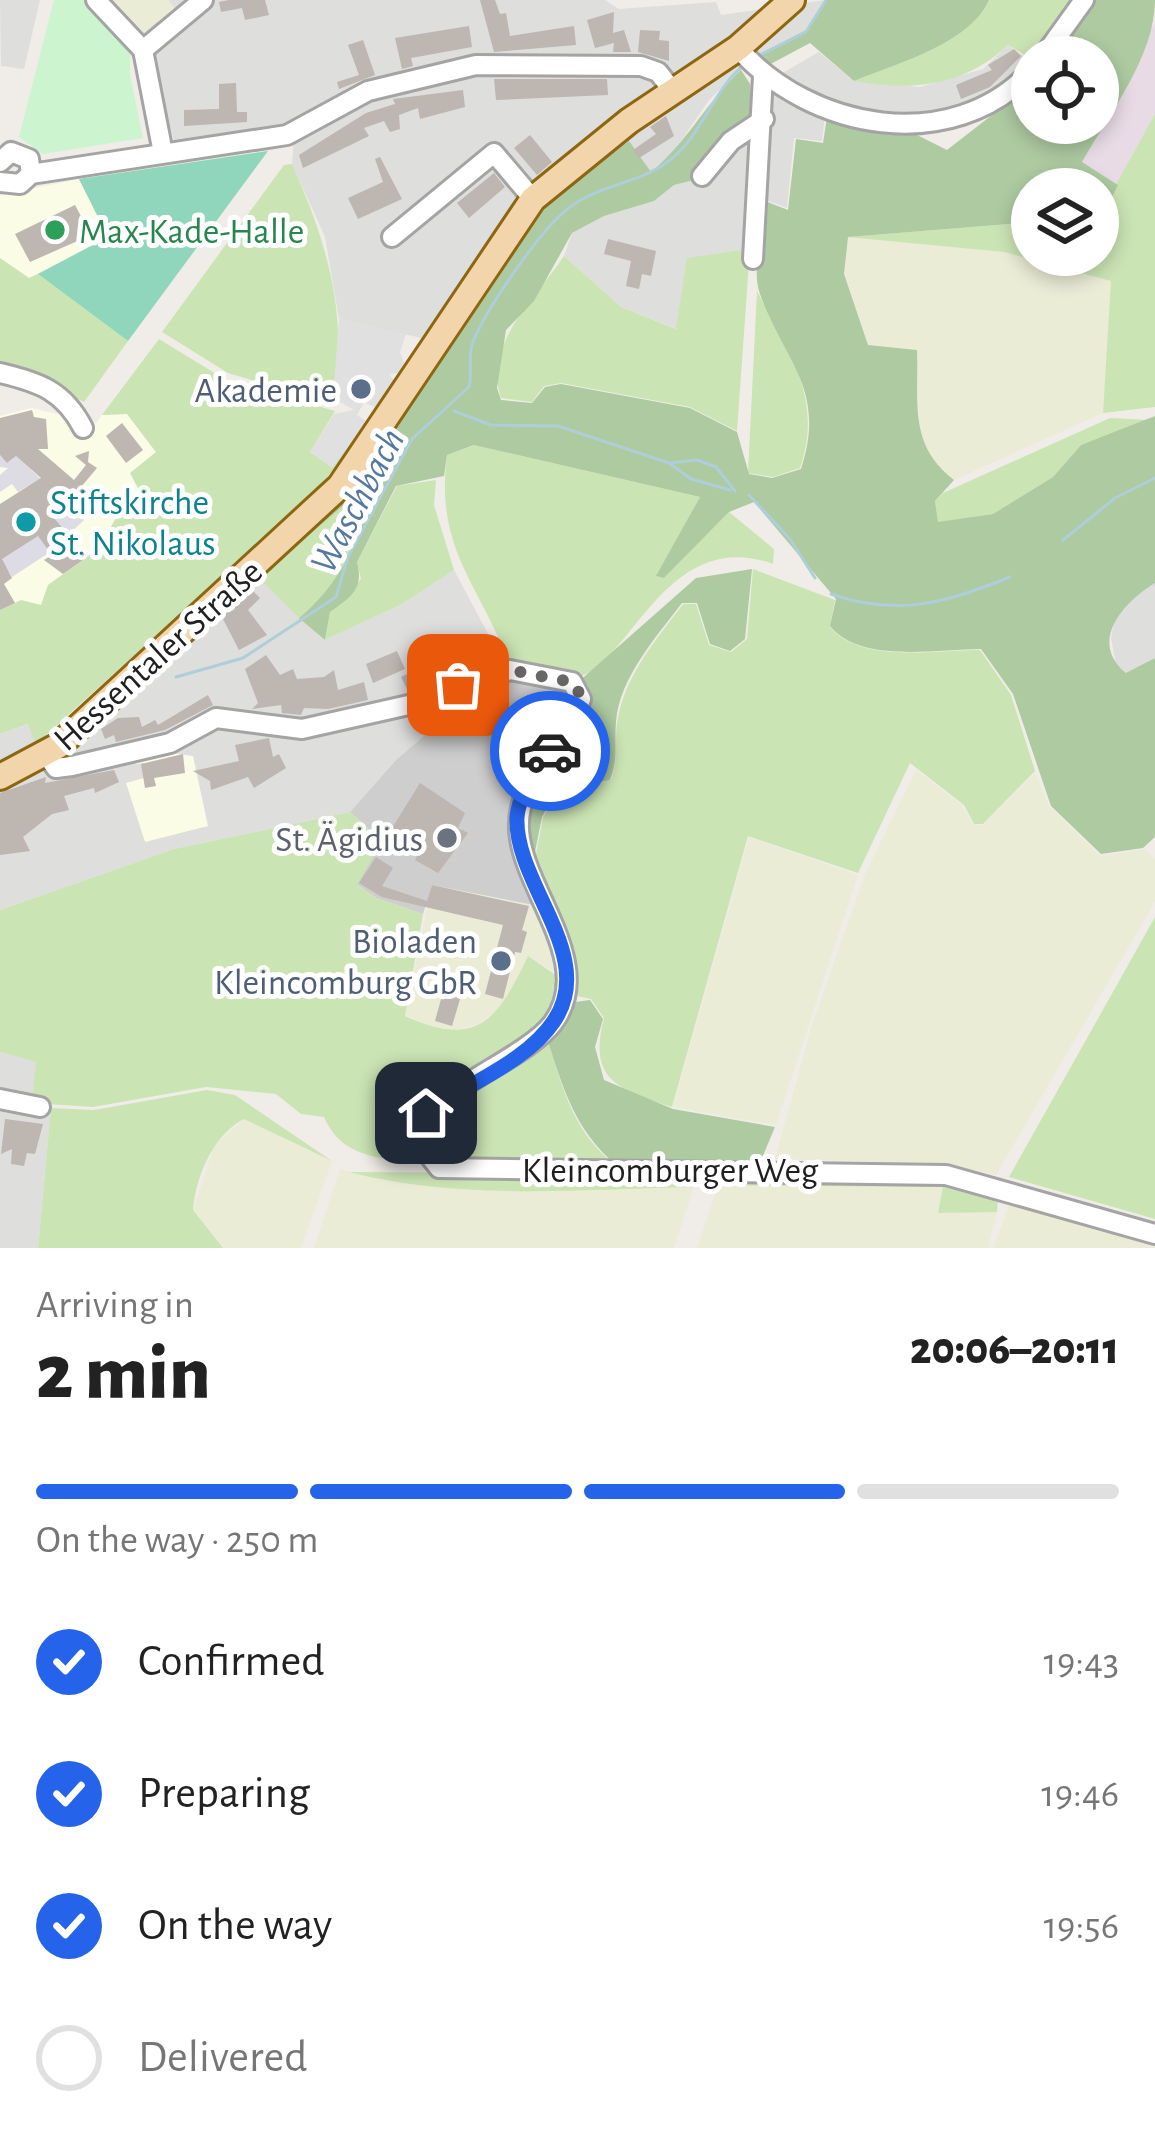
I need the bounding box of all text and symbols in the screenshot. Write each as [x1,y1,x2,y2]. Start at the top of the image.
map controls [1011,36,1119,276]
button: locate [1011,36,1119,144]
button: layers [1011,168,1119,276]
place label: Max-Kade-Halle [79,214,304,250]
marker: Max-Kade-Halle [42,217,68,243]
place label: Akademie [195,373,337,409]
marker: Akademie [348,376,374,402]
water label: Waschbach [304,422,412,580]
place label: Stiftskirche St. Nikolaus [50,485,216,562]
marker: Stiftskirche St. Nikolaus [13,509,39,535]
street label: Hessentaler Straße [47,553,269,758]
pin [407,634,509,736]
icon: bag [425,652,491,718]
courier [490,691,610,811]
icon: car [517,718,583,784]
place label: St. Ägidius [275,820,423,858]
marker: St. Ägidius [434,825,460,851]
place label: Bioladen Kleincomburg GbR [214,924,477,1001]
marker: Bioladen Kleincomburg GbR [488,948,514,974]
pin [375,1062,477,1164]
icon: home [393,1080,459,1146]
street label: Kleincomburger Weg [522,1153,819,1189]
text: Arriving in [36,1286,194,1325]
text: 20:06–20:11 [910,1327,1119,1372]
text: 2 min [36,1335,211,1413]
text: On the way · 250 m [36,1521,318,1560]
icon: check [36,1629,102,1695]
text: Confirmed [138,1639,324,1684]
text: 19:43 [1043,1643,1119,1682]
icon: check [36,1761,102,1827]
text: Preparing [138,1771,310,1816]
text: 19:46 [1041,1775,1119,1814]
icon: check [36,1893,102,1959]
text: On the way [138,1903,332,1948]
text: 19:56 [1044,1907,1119,1946]
text: Delivered [138,2035,307,2080]

